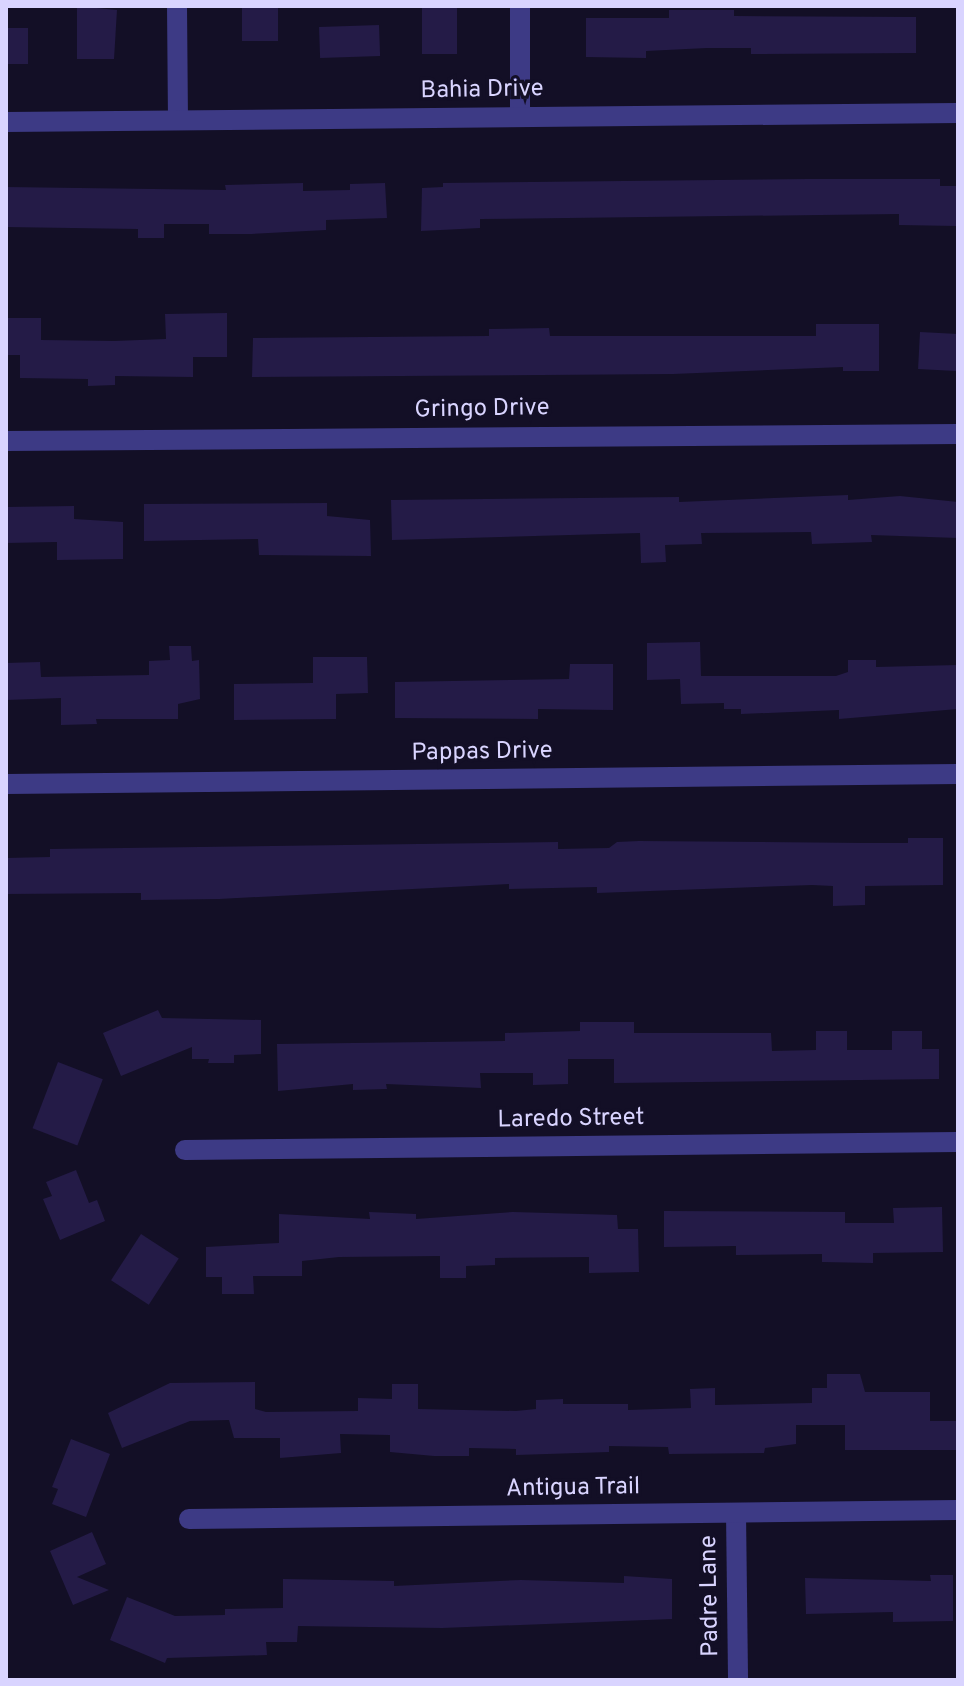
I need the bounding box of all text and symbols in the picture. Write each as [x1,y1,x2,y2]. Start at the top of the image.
street label: Bahia Drive [420,76,544,106]
street label: Gringo Drive [414,394,550,426]
street label: Pappas Drive [411,737,553,769]
street label: Laredo Street [497,1104,645,1136]
street label: Antigua Trail [505,1473,641,1505]
street label: Padre Lane [696,1535,726,1657]

